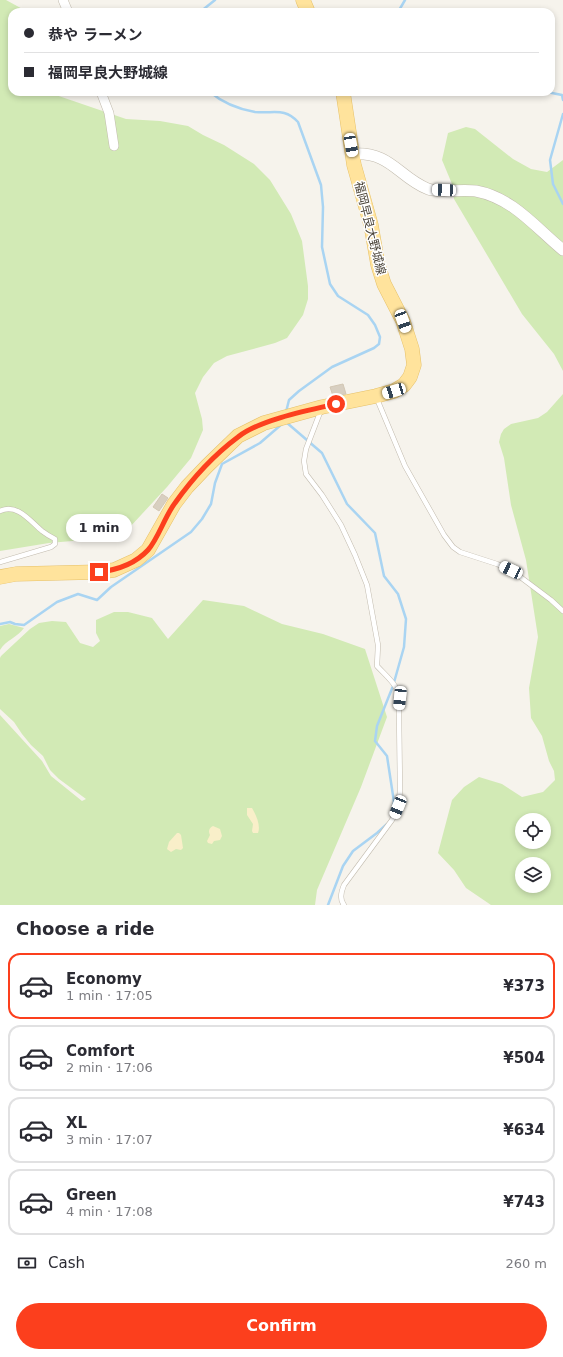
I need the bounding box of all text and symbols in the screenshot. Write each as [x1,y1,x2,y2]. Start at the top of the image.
text: 恭や ラーメン [48,26,143,44]
text: 福岡早良大野城線 [48,64,168,82]
car [343,132,359,158]
street label: 福岡早良大野城線 [352,180,388,276]
car [432,184,456,196]
car [393,308,413,334]
car [381,382,407,400]
route start [327,395,345,413]
callout: 1 min [66,514,132,542]
text: 1 min [79,520,119,535]
car [498,559,524,581]
route end [90,563,108,581]
car [393,685,407,711]
car [388,794,408,820]
map controls [515,813,551,893]
button: locate [515,813,551,849]
button: layers [515,857,551,893]
text: Choose a ride [16,918,155,939]
icon: car [18,968,54,1004]
text: Economy [66,970,142,988]
text: ¥373 [503,977,545,995]
text: 1 min · 17:05 [66,988,153,1003]
icon: car [18,1040,54,1076]
text: Comfort [66,1042,134,1060]
text: ¥504 [503,1049,545,1067]
text: 2 min · 17:06 [66,1060,153,1075]
icon: car [18,1112,54,1148]
text: XL [66,1114,87,1132]
text: ¥634 [503,1121,545,1139]
text: 3 min · 17:07 [66,1132,153,1147]
icon: car [18,1184,54,1220]
text: Green [66,1186,117,1204]
text: ¥743 [503,1193,545,1211]
text: 4 min · 17:08 [66,1204,153,1219]
icon: cash [16,1252,38,1274]
text: Cash [48,1254,85,1272]
text: 260 m [505,1256,547,1271]
button: Confirm [16,1303,547,1349]

